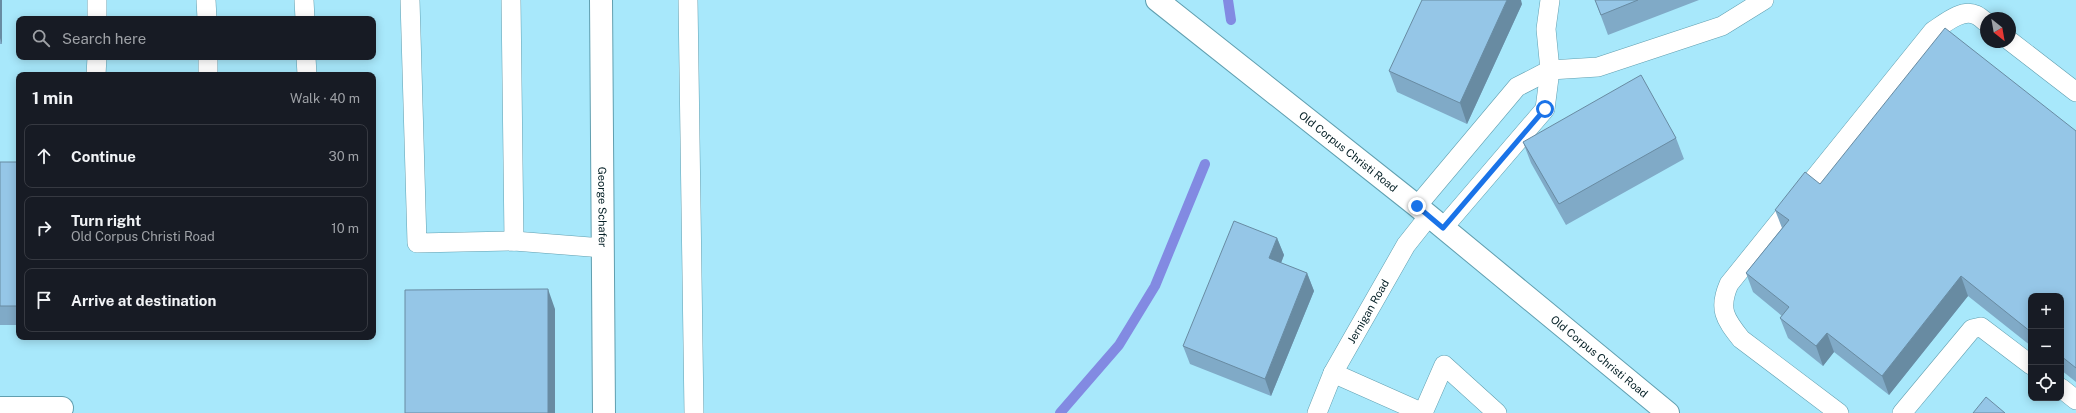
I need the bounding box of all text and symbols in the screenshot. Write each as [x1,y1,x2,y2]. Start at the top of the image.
north arrow [1980,12,2016,48]
search box [16,16,376,60]
icon: search [30,27,52,49]
text: Search here [62,30,146,47]
text: 1 min [32,88,73,108]
text: Walk · 40 m [290,91,360,106]
route start [1536,100,1554,118]
street label: Old Corpus Christi Road [1297,109,1400,194]
icon: ahead [33,145,55,167]
text: Continue [71,148,136,165]
text: 30 m [329,149,359,164]
street label: George Schafer [596,167,609,247]
route end [1408,197,1426,215]
text: Turn right [71,212,141,229]
icon: right [33,217,55,239]
text: 10 m [331,221,359,236]
text: Old Corpus Christi Road [71,229,215,244]
street label: Jernigan Road [1345,277,1391,346]
icon: arrive [33,289,55,311]
text: Arrive at destination [71,292,216,309]
map controls [2028,293,2064,401]
button: + [2028,293,2064,329]
street label: Old Corpus Christi Road [1548,313,1650,400]
button: − [2028,329,2064,365]
button: locate [2028,365,2064,401]

